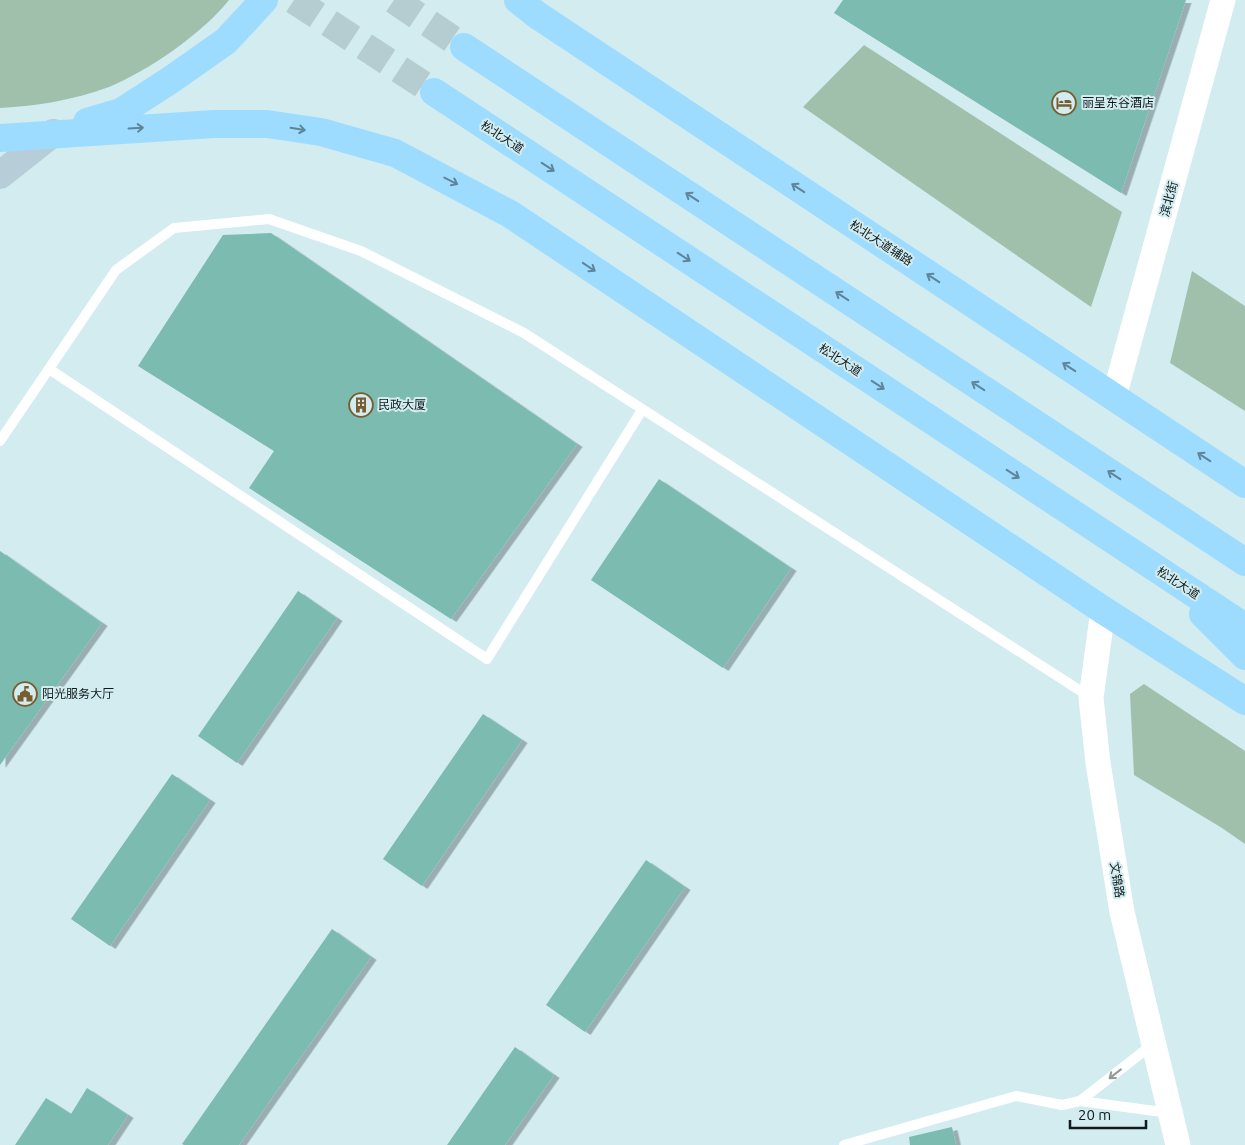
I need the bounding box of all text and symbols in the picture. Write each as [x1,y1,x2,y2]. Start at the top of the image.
hotel icon: 丽呈东谷酒店 [1051,90,1077,116]
place label: 丽呈东谷酒店 [1082,96,1154,109]
street label: 松北大道 [479,118,526,155]
one-way arrow [128,124,144,133]
one-way arrow [290,124,306,134]
one-way arrow [541,162,555,172]
one-way arrow [443,176,458,186]
street label: 滨北街 [1158,180,1179,218]
one-way arrow [791,183,805,193]
one-way arrow [685,192,699,202]
street label: 松北大道辅路 [848,218,915,268]
one-way arrow [676,252,690,262]
one-way arrow [582,262,596,272]
one-way arrow [926,273,940,283]
one-way arrow [836,291,850,301]
street label: 松北大道 [817,341,864,378]
one-way arrow [1062,362,1076,372]
one-way arrow [870,380,884,390]
one-way arrow [971,381,985,391]
building icon: 民政大厦 [348,392,374,418]
place label: 民政大厦 [378,398,426,411]
one-way arrow [1198,452,1212,462]
one-way arrow [1006,470,1020,480]
one-way arrow [1107,470,1121,480]
street label: 松北大道 [1155,564,1202,601]
public building icon: 阳光服务大厅 [12,681,38,707]
place label: 阳光服务大厅 [42,687,114,700]
street label: 文锦路 [1108,861,1127,899]
one-way arrow [1109,1068,1122,1079]
scale bar [1070,1098,1146,1130]
text: 20 m [1078,1106,1111,1123]

